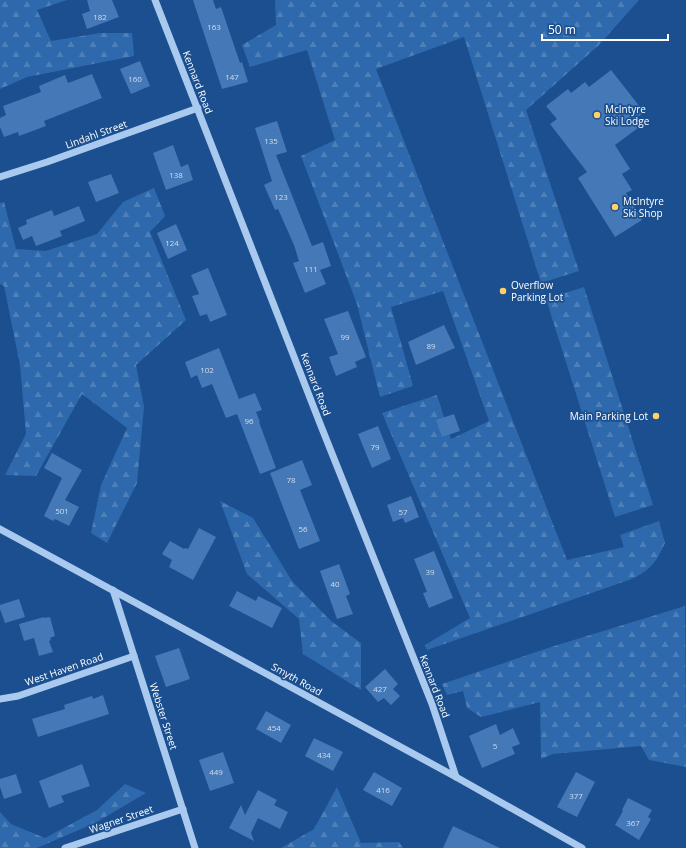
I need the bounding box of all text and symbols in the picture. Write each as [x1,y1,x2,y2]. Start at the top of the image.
house number: 182 [93,11,107,22]
scale bar [542,16,668,42]
house number: 163 [207,21,221,32]
text: 50 m [548,21,576,38]
street label: Kennard Road [180,49,216,115]
house number: 147 [225,71,239,82]
house number: 160 [128,73,142,84]
place label: McIntyre Ski Lodge [605,102,650,128]
marker: McIntyre Ski Lodge [592,110,602,120]
street label: Lindahl Street [63,116,129,152]
house number: 135 [264,135,278,146]
house number: 138 [169,169,183,180]
house number: 123 [274,191,288,202]
place label: McIntyre Ski Shop [623,194,664,220]
marker: McIntyre Ski Shop [610,202,620,212]
house number: 124 [165,237,179,248]
house number: 111 [304,263,318,274]
place label: Overflow Parking Lot [511,278,564,304]
marker: Overflow Parking Lot [498,286,508,296]
house number: 99 [340,331,350,342]
house number: 89 [426,340,436,351]
street label: Kennard Road [298,351,334,417]
house number: 102 [200,364,214,375]
place label: Main Parking Lot [570,409,648,423]
marker: Main Parking Lot [651,411,661,421]
house number: 96 [244,415,254,426]
house number: 79 [370,441,380,452]
house number: 78 [286,474,296,485]
house number: 501 [55,505,69,516]
house number: 57 [398,506,408,517]
house number: 56 [298,523,308,534]
house number: 39 [425,566,435,577]
house number: 40 [330,578,340,589]
street label: West Haven Road [23,649,105,689]
street label: Kennard Road [417,653,453,719]
street label: Smyth Road [269,659,325,699]
street label: Webster Street [147,681,182,752]
house number: 427 [373,683,387,694]
house number: 454 [267,722,281,733]
house number: 5 [493,740,498,751]
house number: 434 [317,749,331,760]
house number: 449 [209,766,223,777]
house number: 416 [376,784,390,795]
house number: 377 [569,790,583,801]
street label: Wagner Street [87,801,155,836]
house number: 367 [626,817,640,828]

